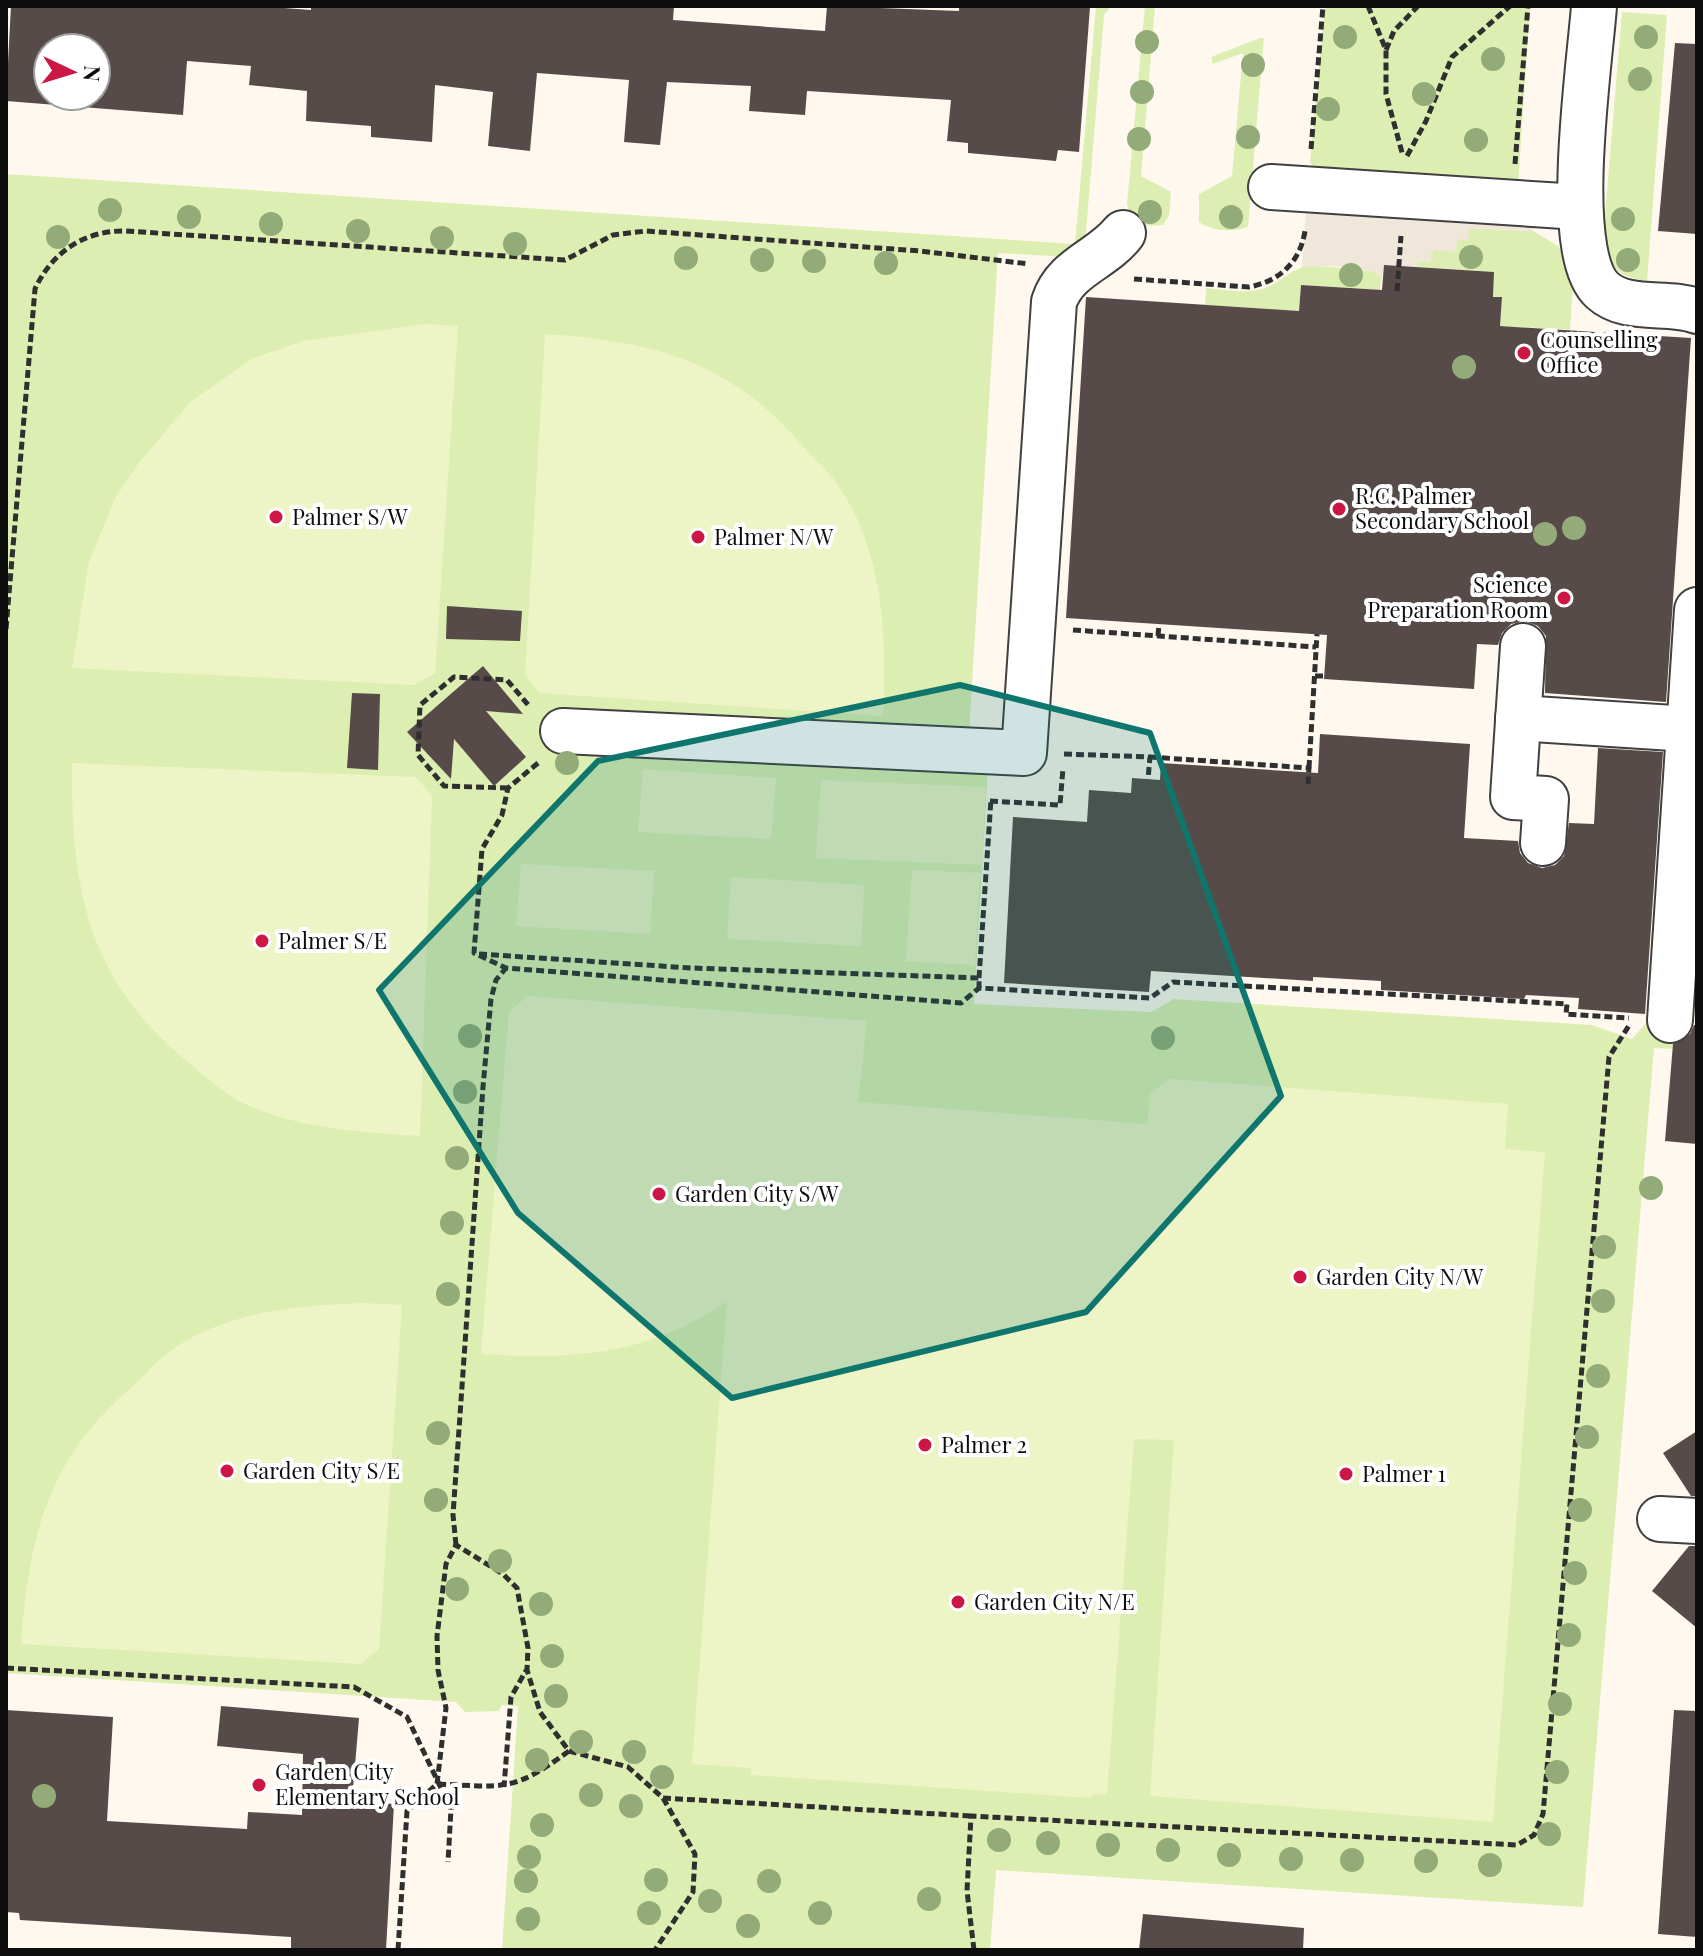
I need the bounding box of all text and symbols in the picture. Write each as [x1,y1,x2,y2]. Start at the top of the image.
north arrow [32,32,112,112]
text: N [77,64,108,83]
place label: Counselling Office [1540,324,1658,379]
marker: Counselling Office [1515,344,1533,362]
place label: R.C. Palmer Secondary School [1355,480,1529,535]
marker: R.C. Palmer Secondary School [1330,500,1348,518]
place label: Palmer S/W [292,501,408,531]
marker: Palmer S/W [267,508,285,526]
place label: Palmer N/W [714,521,833,551]
marker: Palmer N/W [689,528,707,546]
place label: Science Preparation Room [1367,569,1548,624]
marker: Science Preparation Room [1555,589,1573,607]
place label: Palmer S/E [278,925,387,955]
marker: Palmer S/E [253,932,271,950]
place label: Garden City S/W [675,1178,839,1208]
marker: Garden City S/W [650,1185,668,1203]
place label: Garden City N/W [1316,1261,1483,1291]
marker: Garden City N/W [1291,1268,1309,1286]
place label: Palmer 2 [941,1429,1027,1459]
marker: Palmer 2 [916,1436,934,1454]
place label: Garden City S/E [243,1455,400,1485]
place label: Palmer 1 [1362,1458,1446,1488]
marker: Garden City S/E [218,1462,236,1480]
marker: Palmer 1 [1337,1465,1355,1483]
place label: Garden City N/E [974,1586,1135,1616]
marker: Garden City N/E [949,1593,967,1611]
place label: Garden City Elementary School [275,1756,460,1811]
marker: Garden City Elementary School [250,1776,268,1794]

